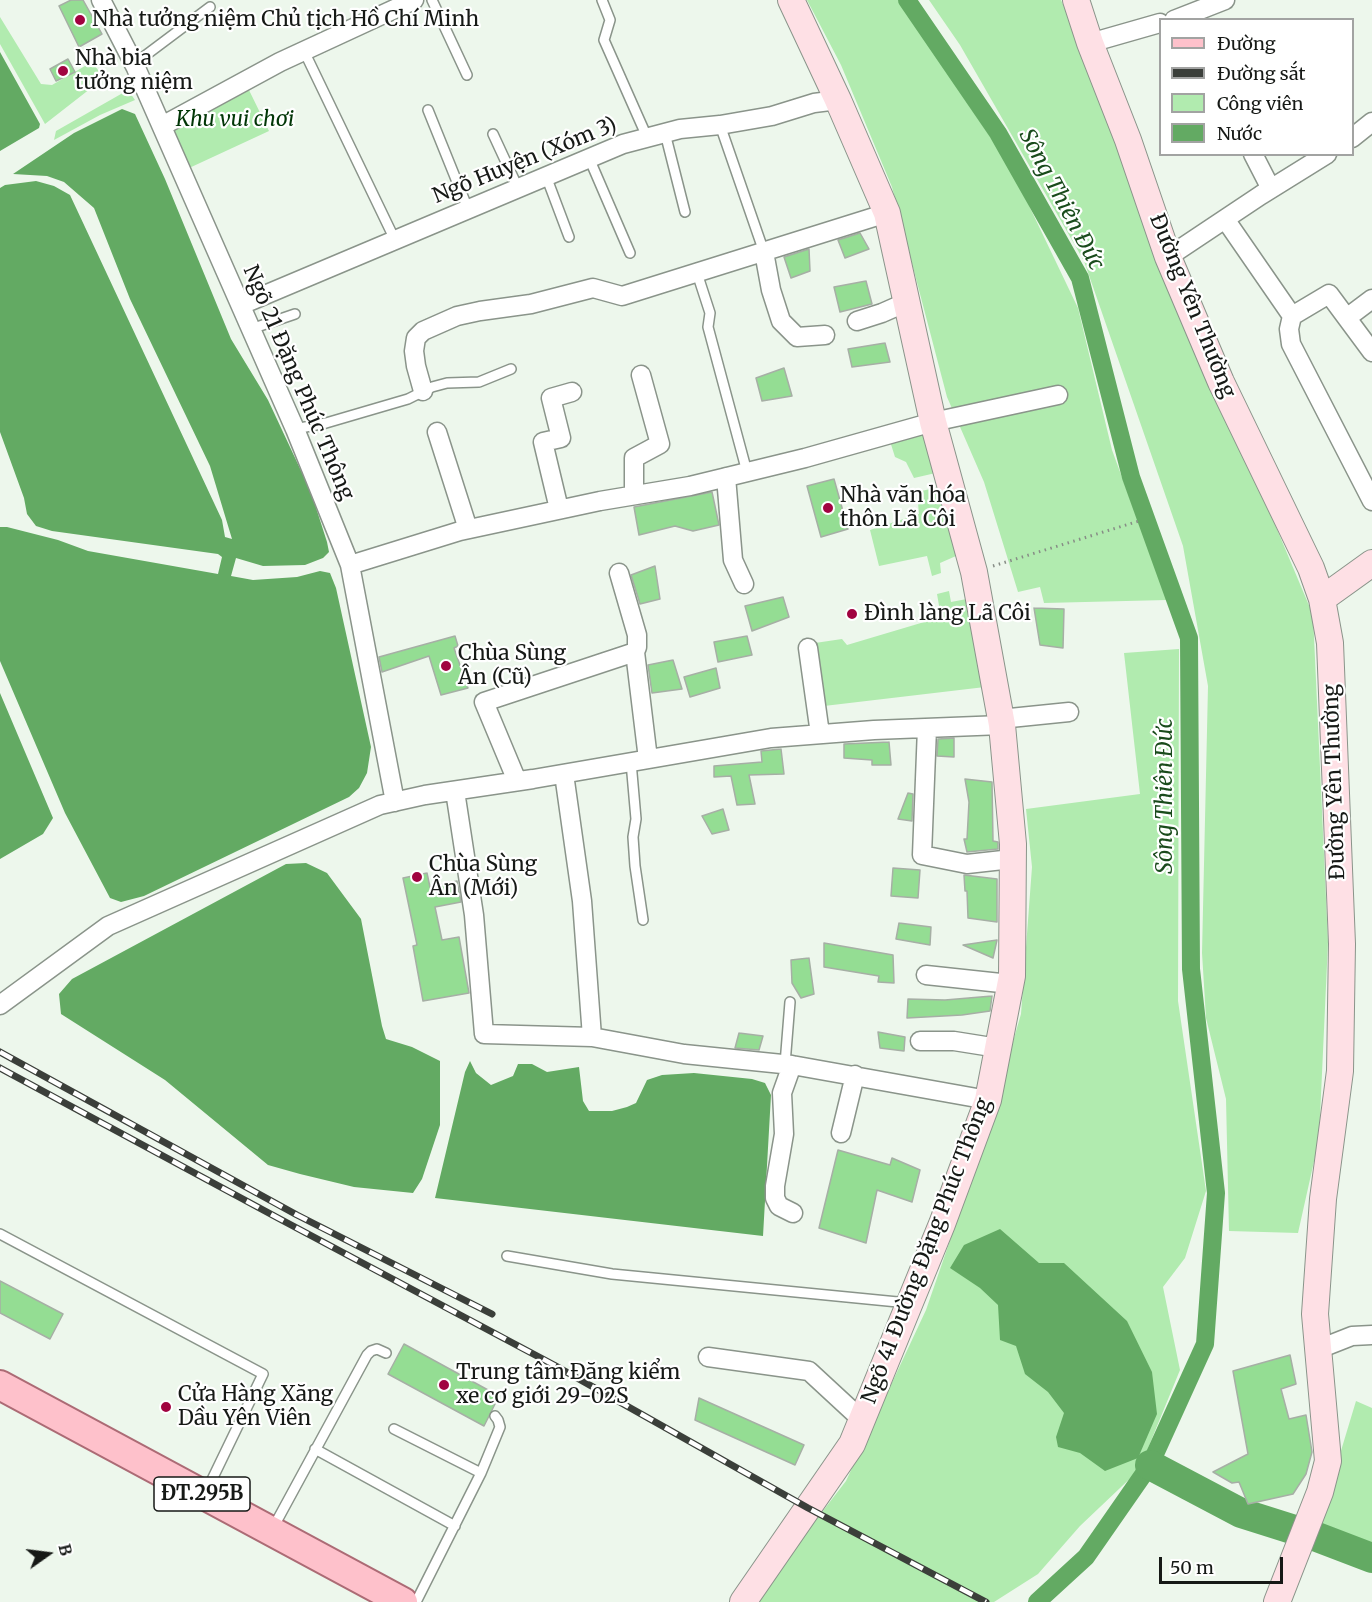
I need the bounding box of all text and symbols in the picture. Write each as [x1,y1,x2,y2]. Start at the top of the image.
place label: Nhà tưởng niệm Chủ tịch Hồ Chí Minh [92,7,479,33]
marker: Nhà tưởng niệm Chủ tịch Hồ Chí Minh [73,13,87,27]
legend [1159,18,1354,156]
text: Đường [1217,32,1276,55]
place label: Nhà bia tưởng niệm [75,46,193,96]
text: Đường sắt [1217,62,1305,85]
marker: Nhà bia tưởng niệm [56,64,70,78]
text: Công viên [1217,92,1303,115]
park label: Khu vui chơi [176,107,294,133]
street label: Ngõ Huyện (Xóm 3) [429,113,621,209]
text: Nước [1217,122,1262,145]
water label: Sông Thiên Đức [1013,125,1109,275]
street label: Đường Yên Thường [1144,210,1240,402]
street label: Ngõ 21 Đặng Phúc Thông [237,262,359,504]
place label: Nhà văn hóa thôn Lã Côi [840,483,966,533]
marker: Nhà văn hóa thôn Lã Côi [821,501,835,515]
place label: Đình làng Lã Côi [864,601,1031,627]
marker: Đình làng Lã Côi [845,607,859,621]
place label: Chùa Sùng Ân (Cũ) [458,641,566,691]
marker: Chùa Sùng Ân (Cũ) [439,659,453,673]
street label: Đường Yên Thường [1319,684,1351,880]
water label: Sông Thiên Đức [1153,718,1179,874]
place label: Chùa Sùng Ân (Mới) [429,852,537,902]
marker: Chùa Sùng Ân (Mới) [410,870,424,884]
street label: Ngõ 41 Đường Đặng Phúc Thông [857,1095,997,1407]
place label: Trung tâm Đăng kiểm xe cơ giới 29-02S [456,1360,680,1410]
marker: Trung tâm Đăng kiểm xe cơ giới 29-02S [437,1378,451,1392]
place label: Cửa Hàng Xăng Dầu Yên Viên [178,1382,333,1432]
marker: Cửa Hàng Xăng Dầu Yên Viên [159,1400,173,1414]
road number: ĐT.295B [154,1477,250,1511]
north arrow [18,1524,78,1584]
text: B [54,1542,77,1557]
scale bar [1162,1545,1286,1583]
text: 50 m [1170,1556,1214,1579]

